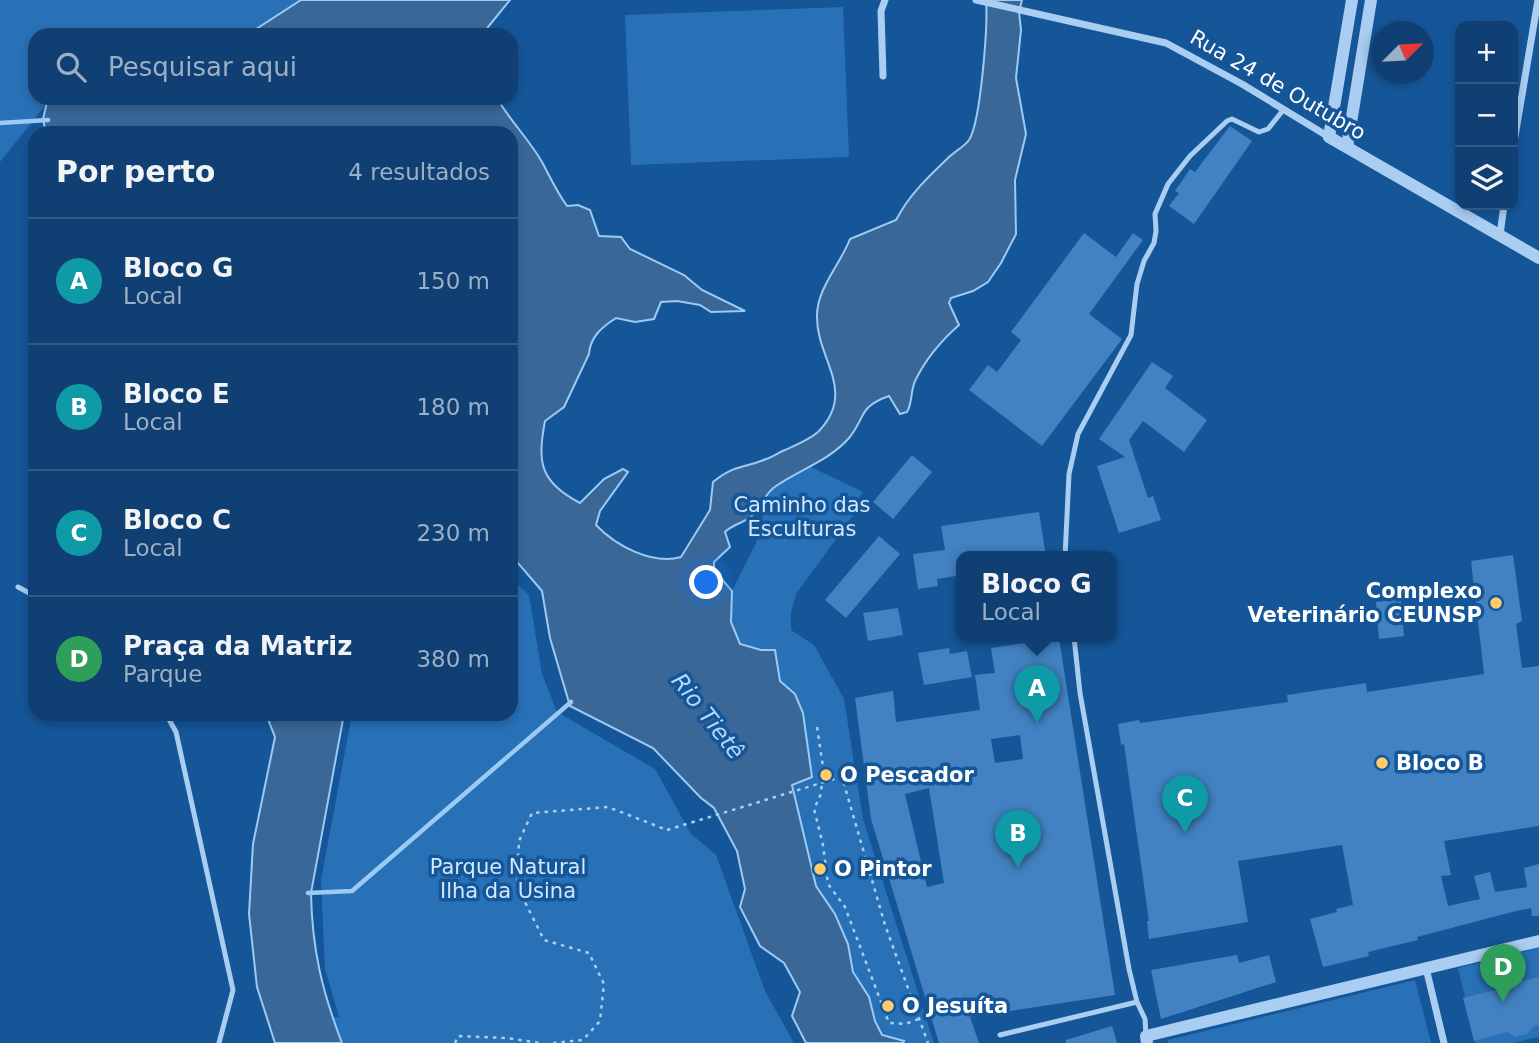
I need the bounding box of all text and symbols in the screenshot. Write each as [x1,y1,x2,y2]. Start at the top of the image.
north arrow [1371,21,1434,84]
map controls [1455,21,1518,210]
button: + [1455,21,1518,84]
street label: Rua 24 de Outubro [1186,25,1370,145]
search box [28,28,518,105]
icon: search [52,48,90,86]
text: Pesquisar aqui [108,52,297,82]
button: − [1455,84,1518,147]
button: layers [1455,147,1518,210]
text: Por perto [56,154,215,189]
text: 4 resultados [348,159,490,185]
text: Bloco G [123,253,233,283]
text: A [70,268,88,294]
text: 150 m [416,268,490,294]
text: Local [123,283,183,309]
text: Bloco E [123,379,230,409]
text: B [70,394,88,420]
text: 180 m [416,394,490,420]
text: Local [123,409,183,435]
park label: Caminho das Esculturas [733,493,871,541]
text: Bloco C [123,505,231,535]
text: C [71,520,87,546]
text: 230 m [416,520,490,546]
text: Local [123,535,183,561]
popup [956,551,1117,642]
your location [689,565,723,599]
text: Bloco G [981,569,1092,599]
place label: Complexo Veterinário CEUNSP [1248,579,1482,627]
marker: Complexo Veterinário CEUNSP [1488,595,1504,611]
text: Local [981,599,1041,625]
text: Praça da Matriz [123,631,352,661]
text: D [69,646,89,672]
text: 380 m [416,646,490,672]
text: Parque [123,661,202,687]
pin: A [1014,665,1060,723]
water label: Rio Tietê [667,668,749,764]
place label: Bloco B [1396,751,1484,775]
marker: Bloco B [1374,755,1390,771]
place label: O Pescador [840,763,974,787]
marker: O Pescador [818,767,834,783]
pin: C [1162,775,1208,833]
pin: B [995,810,1041,868]
park label: Parque Natural Ilha da Usina [430,855,586,903]
place label: O Pintor [834,857,932,881]
marker: O Pintor [812,861,828,877]
pin: D [1480,944,1526,1002]
place label: O Jesuíta [902,994,1008,1018]
marker: O Jesuíta [880,998,896,1014]

